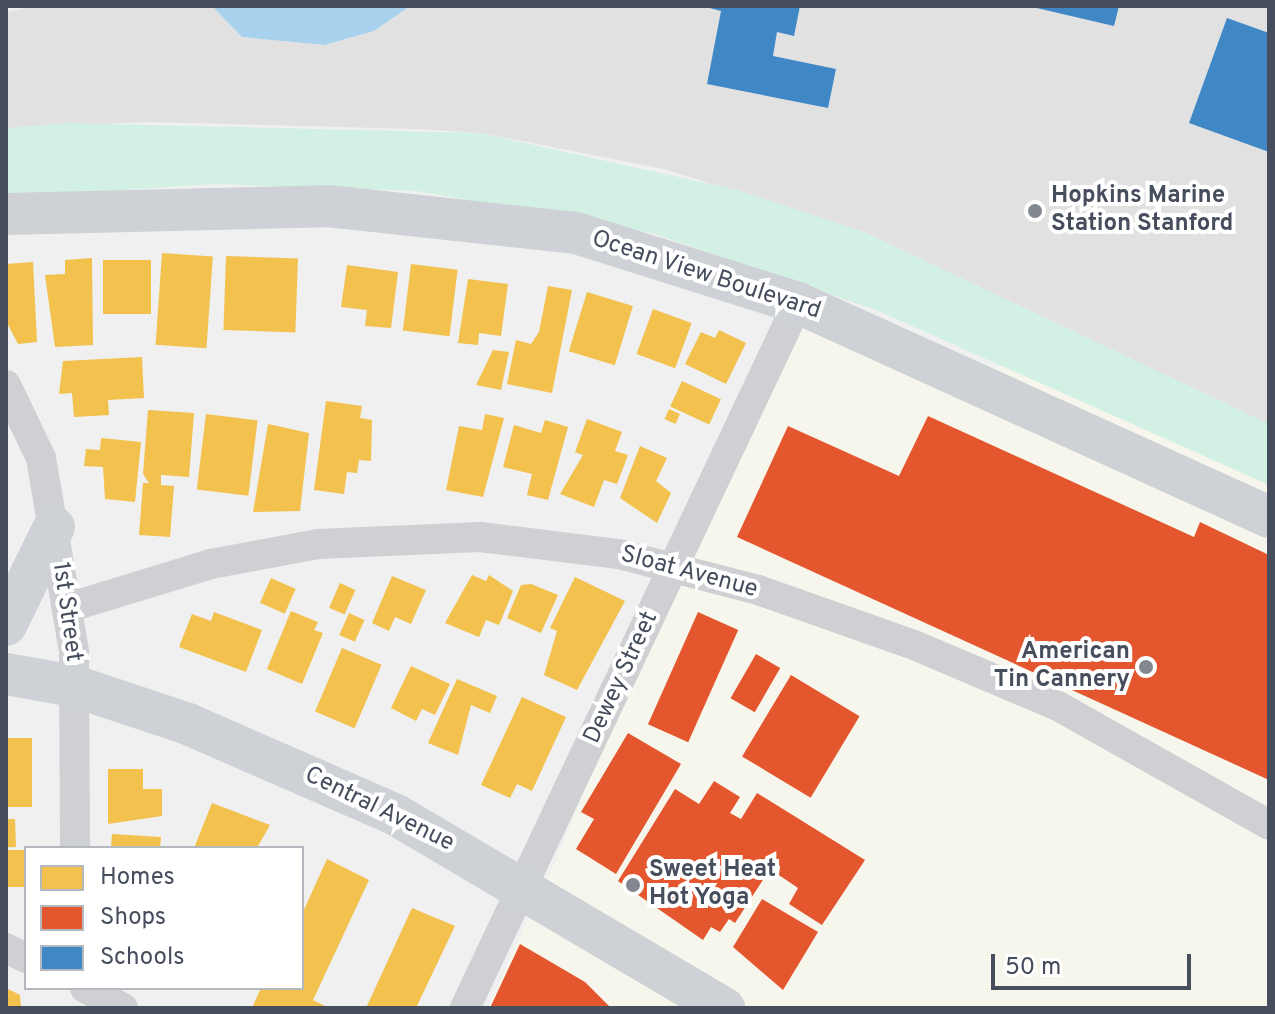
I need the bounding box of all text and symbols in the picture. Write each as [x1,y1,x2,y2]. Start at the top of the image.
place label: Hopkins Marine Station Stanford [1051,183,1233,239]
marker: Hopkins Marine Station Stanford [1026,202,1044,220]
street label: Ocean View Boulevard [587,225,825,327]
street label: Sloat Avenue [617,541,761,605]
street label: 1st Street [45,560,87,664]
street label: Dewey Street [579,607,665,749]
place label: American Tin Cannery [994,639,1130,695]
marker: American Tin Cannery [1137,658,1155,676]
street label: Central Avenue [299,761,459,859]
legend [24,846,304,990]
place label: Sweet Heat Hot Yoga [649,857,776,913]
text: Homes [100,863,175,893]
marker: Sweet Heat Hot Yoga [624,876,642,894]
text: Shops [100,903,166,933]
scale bar [995,938,1195,988]
text: Schools [100,943,185,973]
text: 50 m [1005,953,1061,983]

